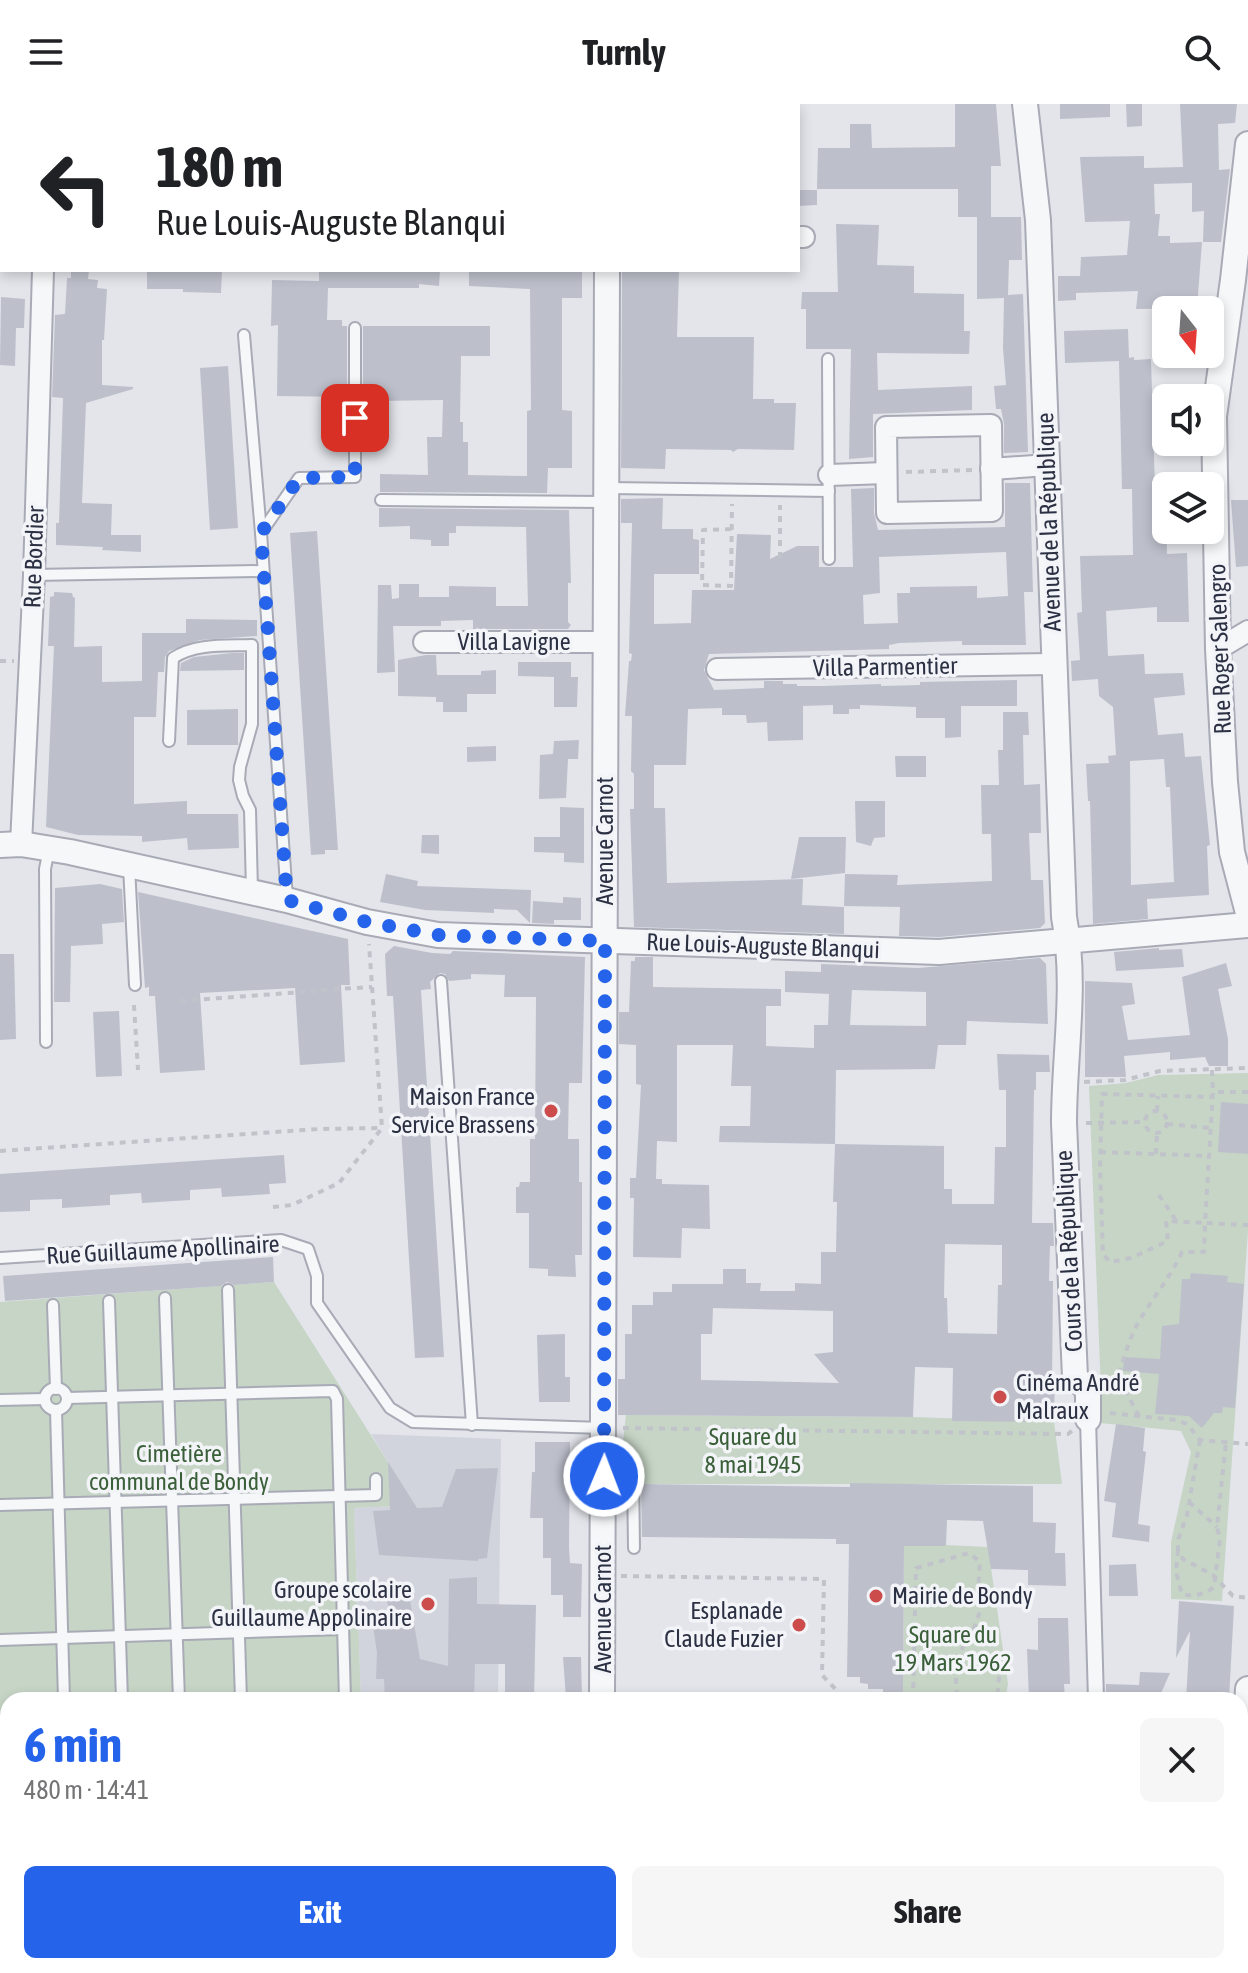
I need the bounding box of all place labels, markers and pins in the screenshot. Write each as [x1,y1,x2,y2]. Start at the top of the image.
pin [321,384,389,452]
place label: Maison France Service Brassens [391,1083,535,1138]
marker: Maison France Service Brassens [542,1102,560,1120]
place label: Cinéma André Malraux [1016,1369,1139,1424]
marker: Cinéma André Malraux [991,1388,1009,1406]
place label: Groupe scolaire Guillaume Appolinaire [211,1576,412,1631]
place label: Mairie de Bondy [892,1582,1033,1609]
marker: Mairie de Bondy [867,1587,885,1605]
marker: Groupe scolaire Guillaume Appolinaire [419,1595,437,1613]
place label: Esplanade Claude Fuzier [664,1597,784,1652]
marker: Esplanade Claude Fuzier [790,1616,808,1634]

